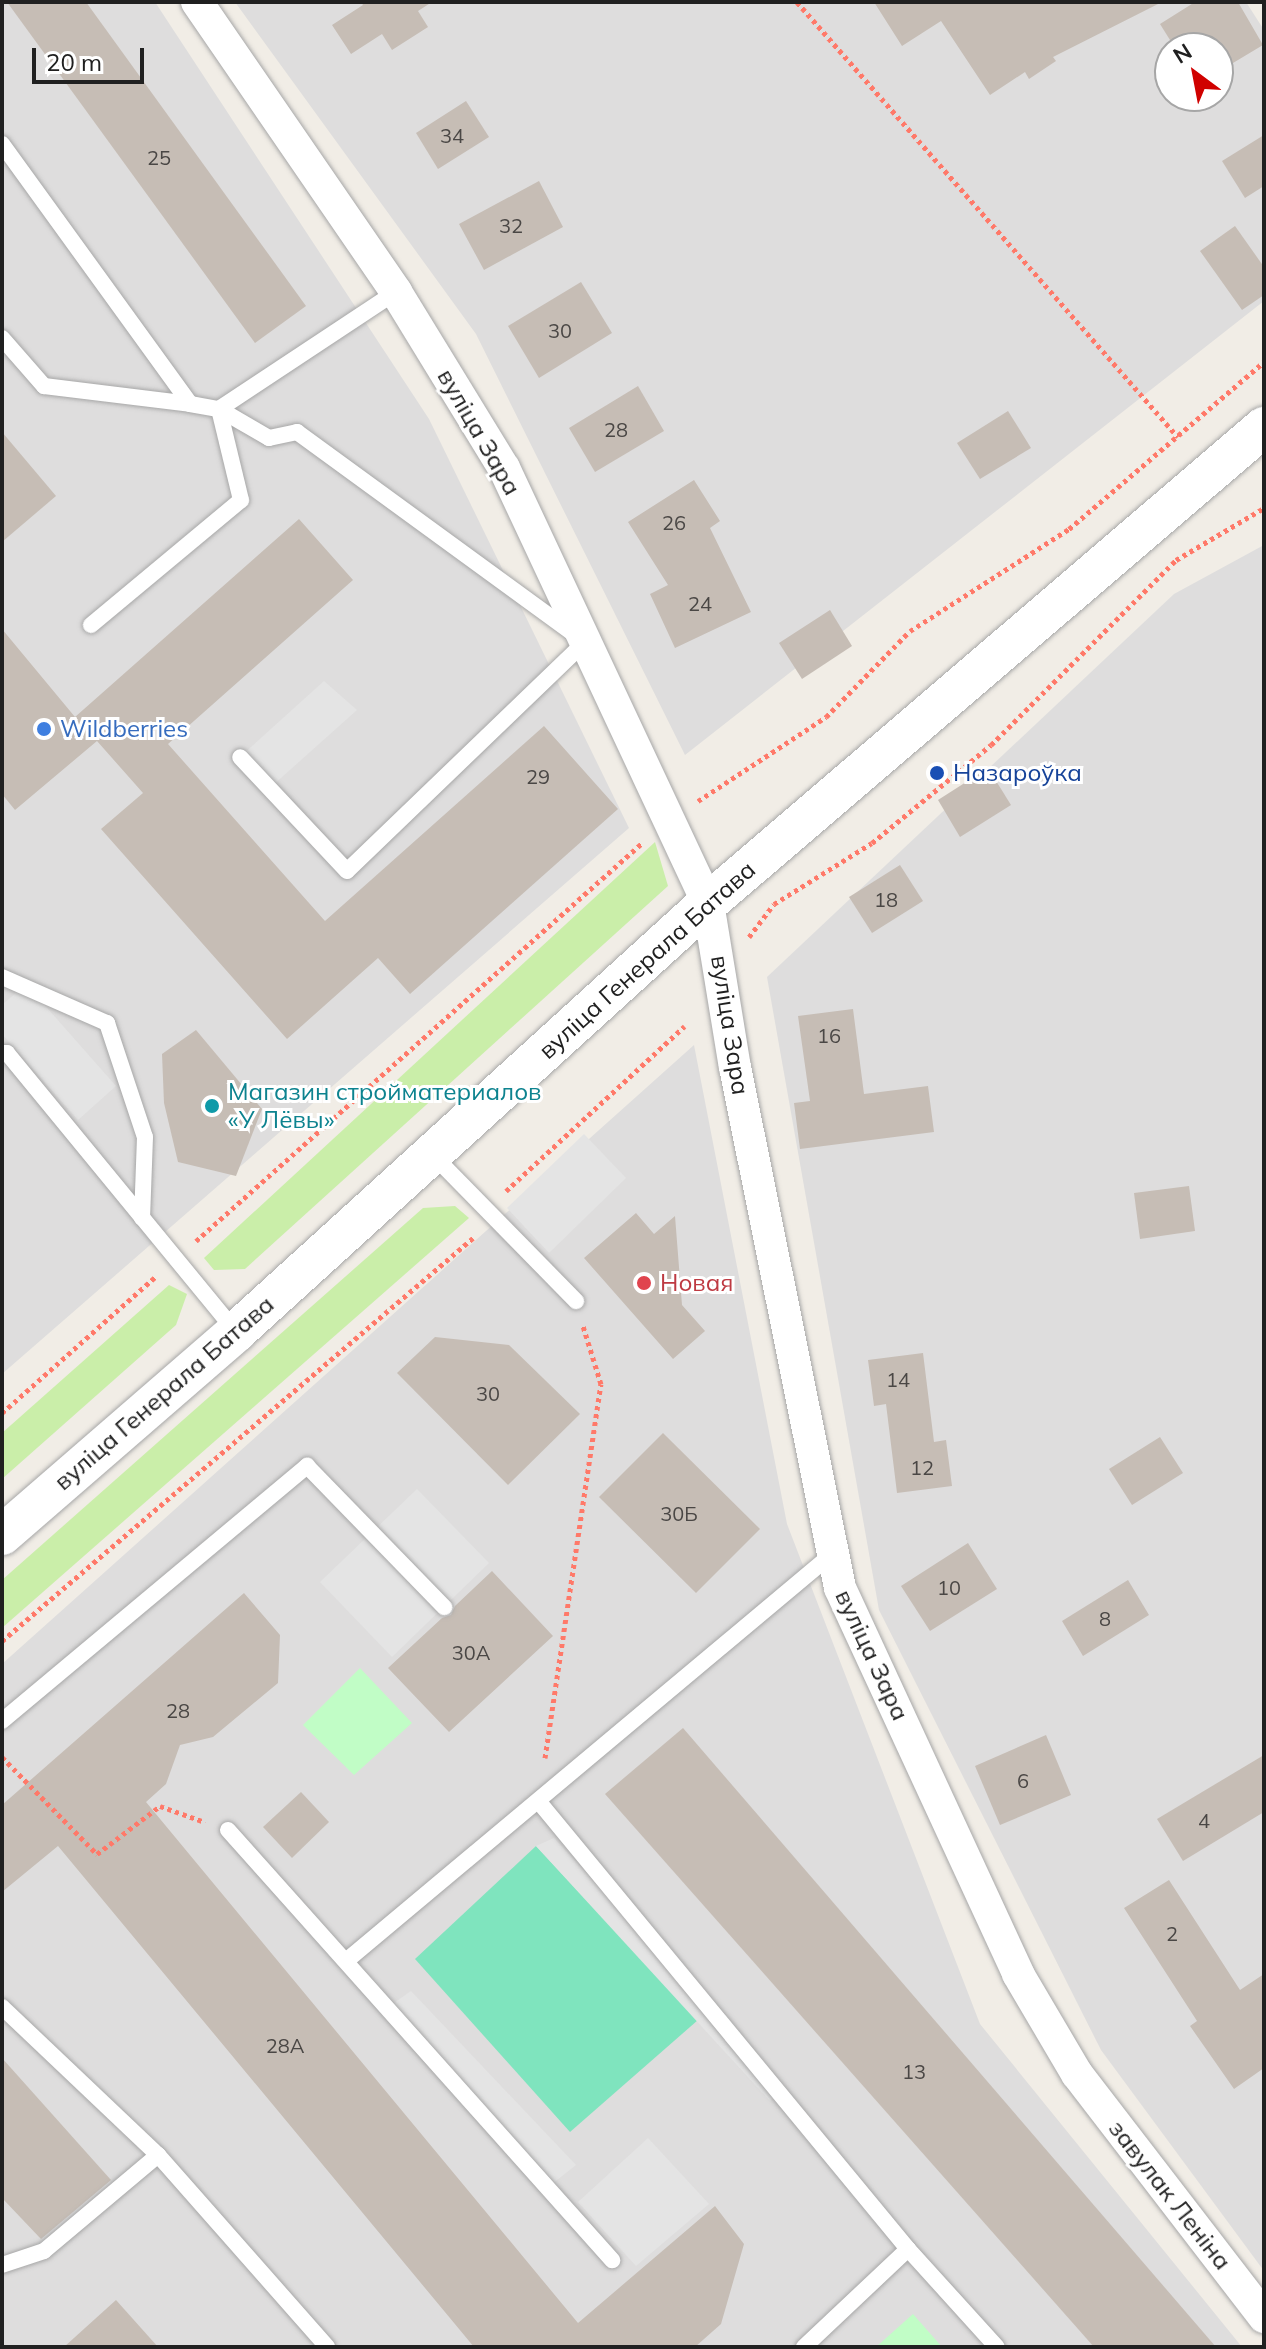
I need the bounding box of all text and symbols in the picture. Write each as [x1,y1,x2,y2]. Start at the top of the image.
scale bar [36,32,148,82]
north arrow [1154,32,1234,112]
text: N [1168,37,1197,70]
text: 20 m [46,47,102,77]
house number: 34 [440,123,464,147]
house number: 25 [147,145,171,169]
house number: 32 [499,213,523,237]
house number: 30 [548,318,572,342]
street label: вуліца Зара [431,364,527,500]
house number: 28 [604,417,628,441]
house number: 26 [662,510,686,534]
house number: 24 [688,591,712,615]
place label: Wildberries [60,715,188,743]
marker: Wildberries [35,720,53,738]
place label: Назароўка [953,759,1082,787]
house number: 29 [526,764,550,788]
marker: Назароўка [928,764,946,782]
street label: вуліца Генерала Батава [533,855,761,1065]
house number: 18 [874,887,898,911]
street label: вуліца Зара [705,953,755,1097]
house number: 16 [817,1023,841,1047]
place label: Магазин стройматериалов «У Лёвы» [228,1078,541,1134]
marker: Магазин стройматериалов «У Лёвы» [203,1097,221,1115]
place label: Новая [660,1269,734,1297]
marker: Новая [635,1274,653,1292]
street label: вуліца Генерала Батава [48,1290,280,1496]
house number: 14 [886,1367,910,1391]
house number: 30 [476,1381,500,1405]
house number: 12 [910,1455,934,1479]
house number: 30Б [660,1501,698,1525]
house number: 10 [937,1575,961,1599]
street label: вуліца Зара [829,1585,915,1725]
house number: 8 [1099,1606,1111,1630]
house number: 30А [452,1640,490,1664]
house number: 28 [166,1698,190,1722]
house number: 6 [1017,1768,1029,1792]
house number: 4 [1198,1808,1210,1832]
house number: 2 [1166,1921,1178,1945]
house number: 28А [266,2033,304,2057]
house number: 13 [902,2059,926,2083]
street label: завулак Леніна [1103,2115,1237,2275]

